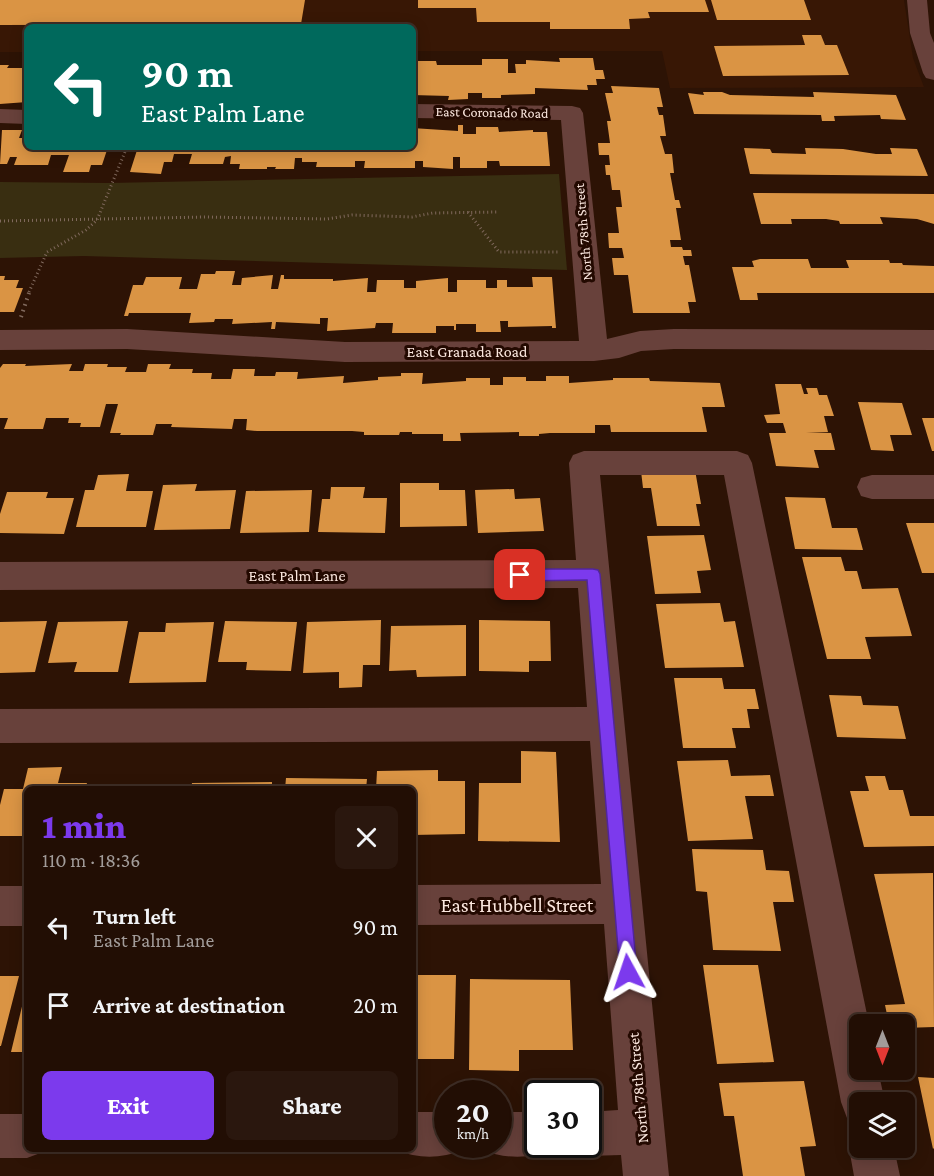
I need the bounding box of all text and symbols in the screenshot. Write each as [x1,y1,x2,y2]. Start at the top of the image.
icon: left [42,48,120,126]
text: 90 m [141,49,233,96]
text: East Palm Lane [141,98,305,128]
street label: East Coronado Road [435,103,549,121]
street label: North 78th Street [571,183,595,281]
street label: East Granada Road [407,343,528,360]
pin [494,549,545,600]
icon: arrive [503,558,536,591]
street label: East Palm Lane [249,567,345,584]
text: 1 min [42,806,126,846]
button: close [335,806,398,869]
text: 110 m · 18:36 [42,849,140,871]
street label: East Hubbell Street [441,894,594,916]
text: Turn left [93,904,176,929]
icon: left [42,911,75,944]
text: 90 m [353,915,398,940]
text: East Palm Lane [93,929,214,951]
position arrow [596,940,660,1004]
icon: arrive [42,989,75,1022]
text: Arrive at destination [93,993,285,1018]
text: 20 m [353,993,398,1018]
north arrow [849,1014,915,1080]
map controls [849,1014,915,1158]
street label: North 78th Street [625,1031,651,1144]
button: Exit [42,1071,214,1140]
button: Share [226,1071,398,1140]
speed limit sign: 30 [524,1080,602,1158]
button: layers [849,1092,915,1158]
text: 20 [456,1095,490,1128]
text: km/h [457,1126,489,1142]

